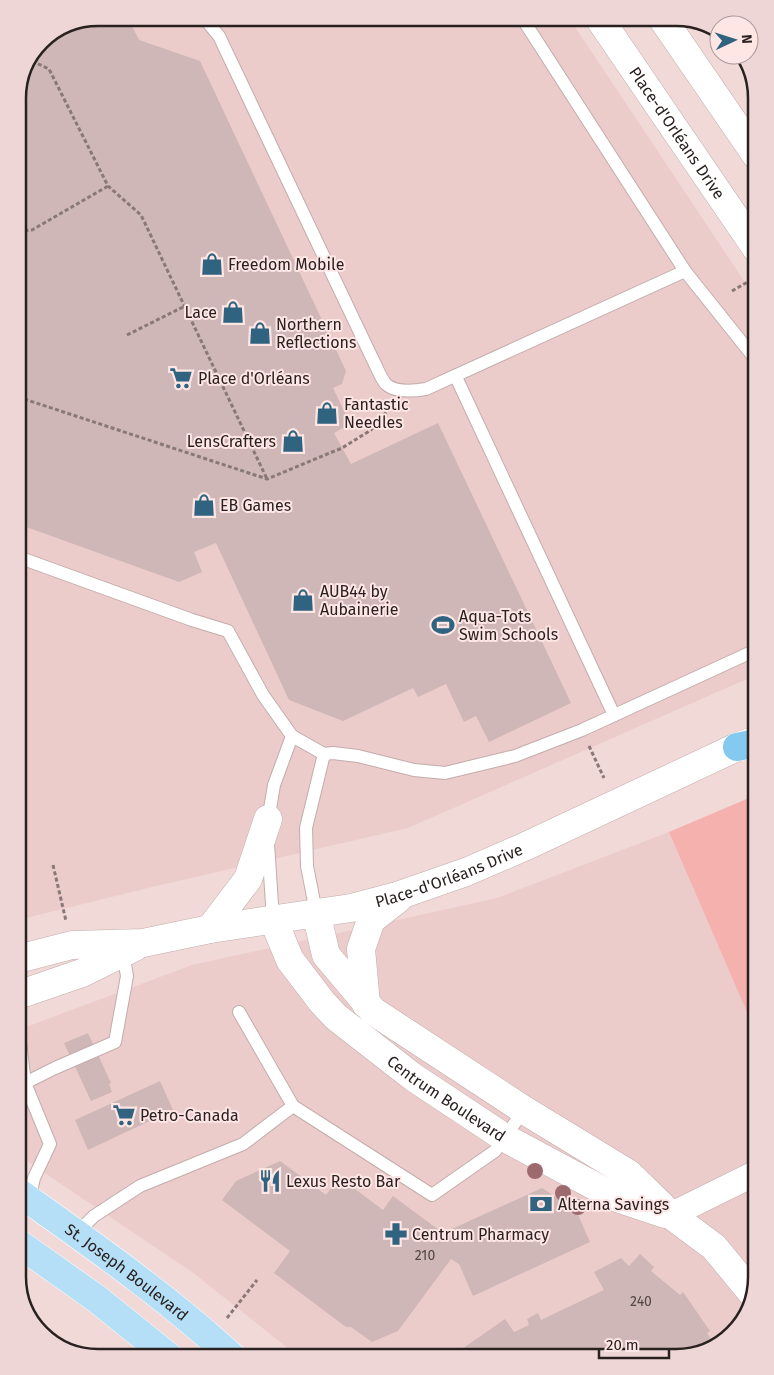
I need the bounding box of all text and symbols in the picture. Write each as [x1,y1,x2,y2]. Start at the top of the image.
north arrow [709,15,759,65]
text: N [738,34,755,44]
street label: Place-d'Orléans Drive [625,63,729,203]
shop icon: Freedom Mobile [199,251,225,277]
place label: Freedom Mobile [228,255,344,274]
shop icon: Lace [220,299,246,325]
place label: Lace [184,303,217,322]
place label: Northern Reflections [276,315,356,352]
shop icon: Northern Reflections [247,320,273,346]
supermarket icon: Place d'Orléans [168,365,194,391]
place label: Place d'Orléans [198,369,310,388]
place label: Fantastic Needles [344,395,409,432]
shop icon: Fantastic Needles [314,400,340,426]
shop icon: LensCrafters [280,428,306,454]
place label: LensCrafters [187,432,276,451]
shop icon: EB Games [191,492,217,518]
place label: EB Games [220,496,291,515]
place label: AUB44 by Aubainerie [320,582,399,619]
shop icon: AUB44 by Aubainerie [290,587,316,613]
place label: Aqua-Tots Swim Schools [459,607,558,644]
sports icon: Aqua-Tots Swim Schools [430,612,456,638]
street label: Place-d'Orléans Drive [373,840,526,911]
street label: Centrum Boulevard [383,1051,509,1146]
supermarket icon: Petro-Canada [111,1102,137,1128]
place label: Petro-Canada [140,1106,239,1125]
restaurant icon: Lexus Resto Bar [257,1168,283,1194]
place label: Lexus Resto Bar [286,1172,401,1191]
bank icon: Alterna Savings [528,1191,554,1217]
place label: Alterna Savings [558,1195,669,1214]
street label: St. Joseph Boulevard [61,1220,192,1325]
pharmacy icon: Centrum Pharmacy [383,1221,409,1247]
place label: Centrum Pharmacy [412,1225,549,1244]
house number: 210 [415,1247,435,1264]
house number: 240 [630,1293,652,1310]
scale bar [599,1328,669,1360]
text: 20 m [606,1336,639,1354]

